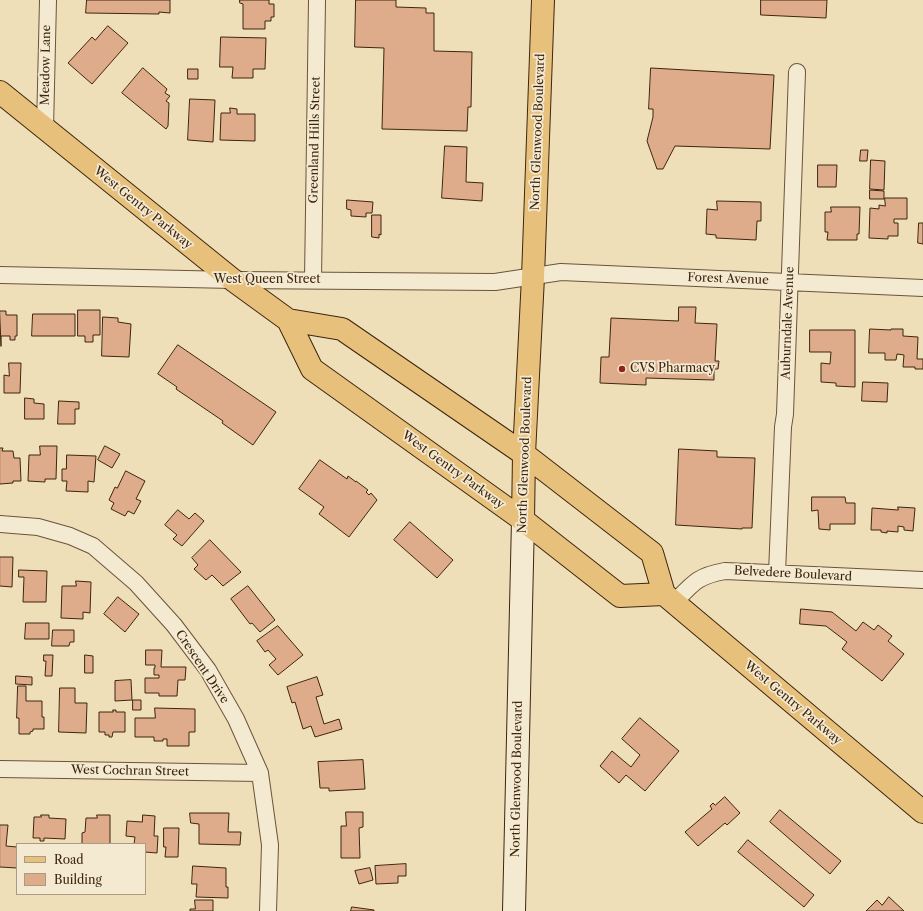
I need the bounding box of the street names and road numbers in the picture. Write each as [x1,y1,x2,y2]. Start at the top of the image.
street label: Meadow Lane [38,24,54,106]
street label: North Glenwood Boulevard [528,53,548,211]
street label: Greenland Hills Street [307,76,323,204]
street label: West Gentry Parkway [91,164,195,252]
street label: Auburndale Avenue [779,266,797,380]
street label: Forest Avenue [687,270,769,288]
street label: West Queen Street [214,273,320,287]
street label: North Glenwood Boulevard [515,376,535,534]
street label: West Gentry Parkway [399,428,507,512]
street label: Belvedere Boulevard [734,564,852,584]
street label: Crescent Drive [172,628,232,706]
street label: West Gentry Parkway [741,658,845,748]
street label: North Glenwood Boulevard [508,700,526,858]
street label: West Cochran Street [71,763,189,779]

